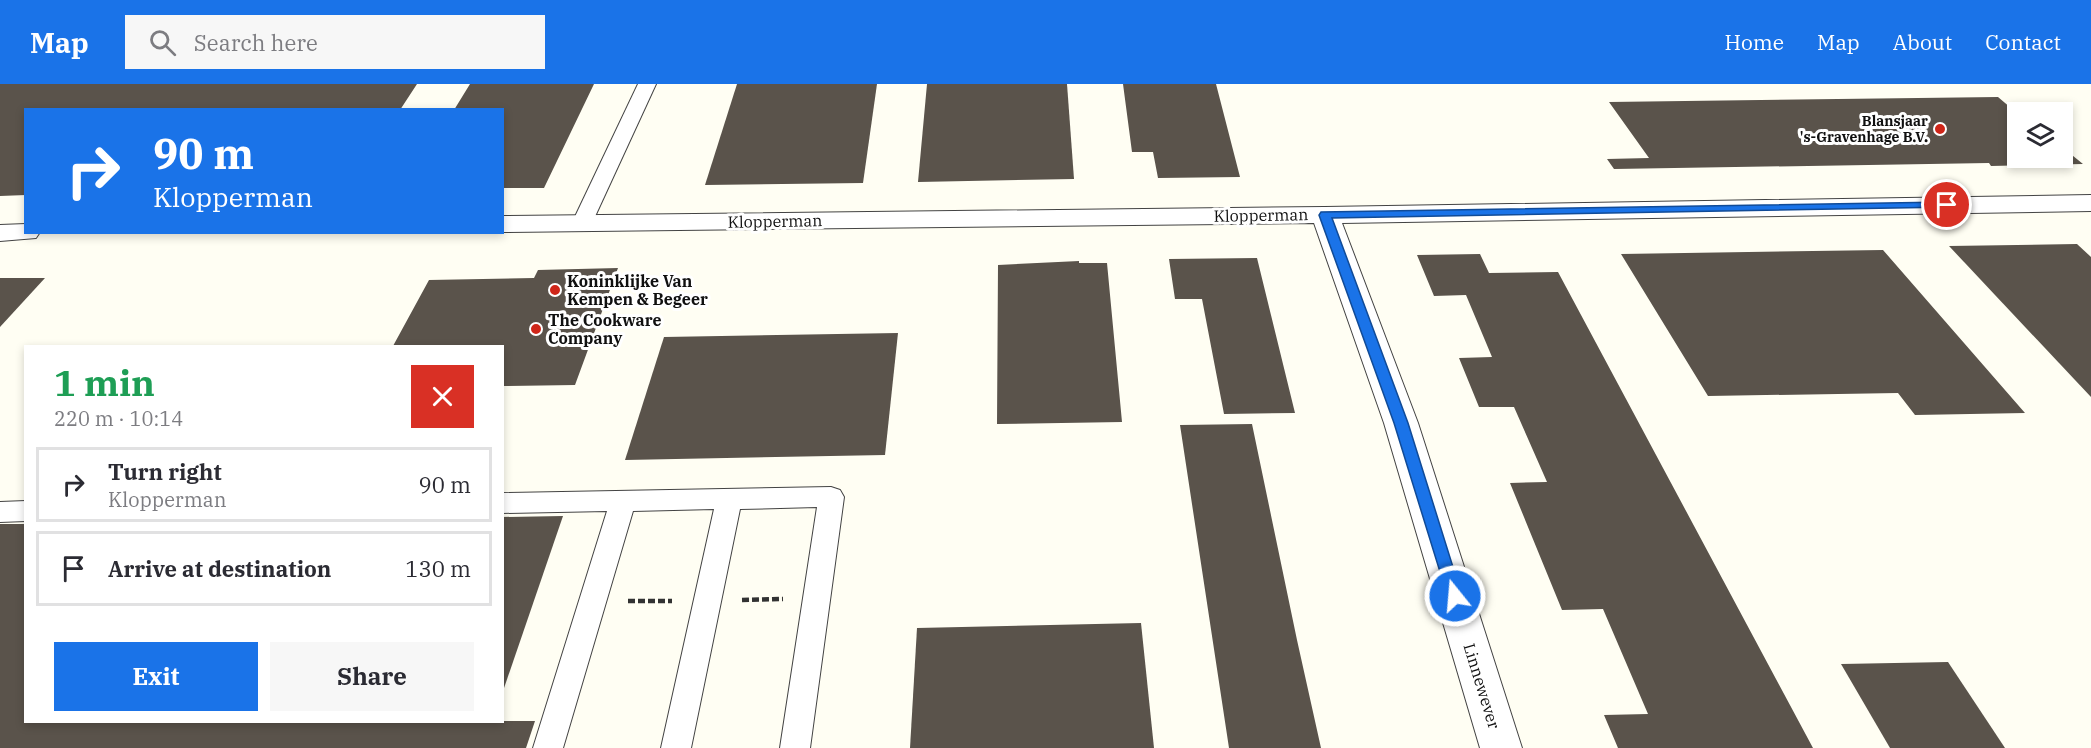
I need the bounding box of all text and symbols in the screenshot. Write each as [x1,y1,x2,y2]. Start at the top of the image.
search box [125,15,545,69]
text: Map [30,24,89,61]
icon: search [146,26,179,59]
text: Search here [194,28,318,57]
text: Home [1724,28,1784,56]
text: Map [1817,28,1860,56]
text: About [1893,28,1952,56]
text: Contact [1985,28,2061,56]
map controls [2007,102,2073,168]
button: layers [2007,102,2073,168]
place label: Blansjaar 's-Gravenhage B.V. [1800,112,1928,146]
marker: Blansjaar 's-Gravenhage B.V. [1933,122,1947,136]
text: 90 m [153,126,254,181]
icon: right [54,132,132,210]
text: Klopperman [153,179,313,214]
pin [1921,179,1972,230]
icon: arrive [1930,188,1963,221]
street label: Klopperman [1213,204,1309,226]
street label: Klopperman [727,210,823,232]
place label: Koninklijke Van Kempen & Begeer [567,271,708,309]
marker: Koninklijke Van Kempen & Begeer [548,283,562,297]
place label: The Cookware Company [548,310,662,348]
marker: The Cookware Company [529,322,543,336]
text: 1 min [54,359,155,406]
button: close [411,365,474,428]
text: 220 m · 10:14 [54,405,183,432]
text: Turn right [108,457,222,486]
icon: right [57,468,90,501]
text: 90 m [419,470,471,499]
text: Klopperman [108,486,226,513]
icon: arrive [57,552,90,585]
text: Arrive at destination [108,554,331,583]
text: 130 m [405,554,471,583]
position arrow [1423,564,1487,628]
street label: Linnewever [1459,641,1505,731]
button: Exit [54,642,258,711]
button: Share [270,642,474,711]

